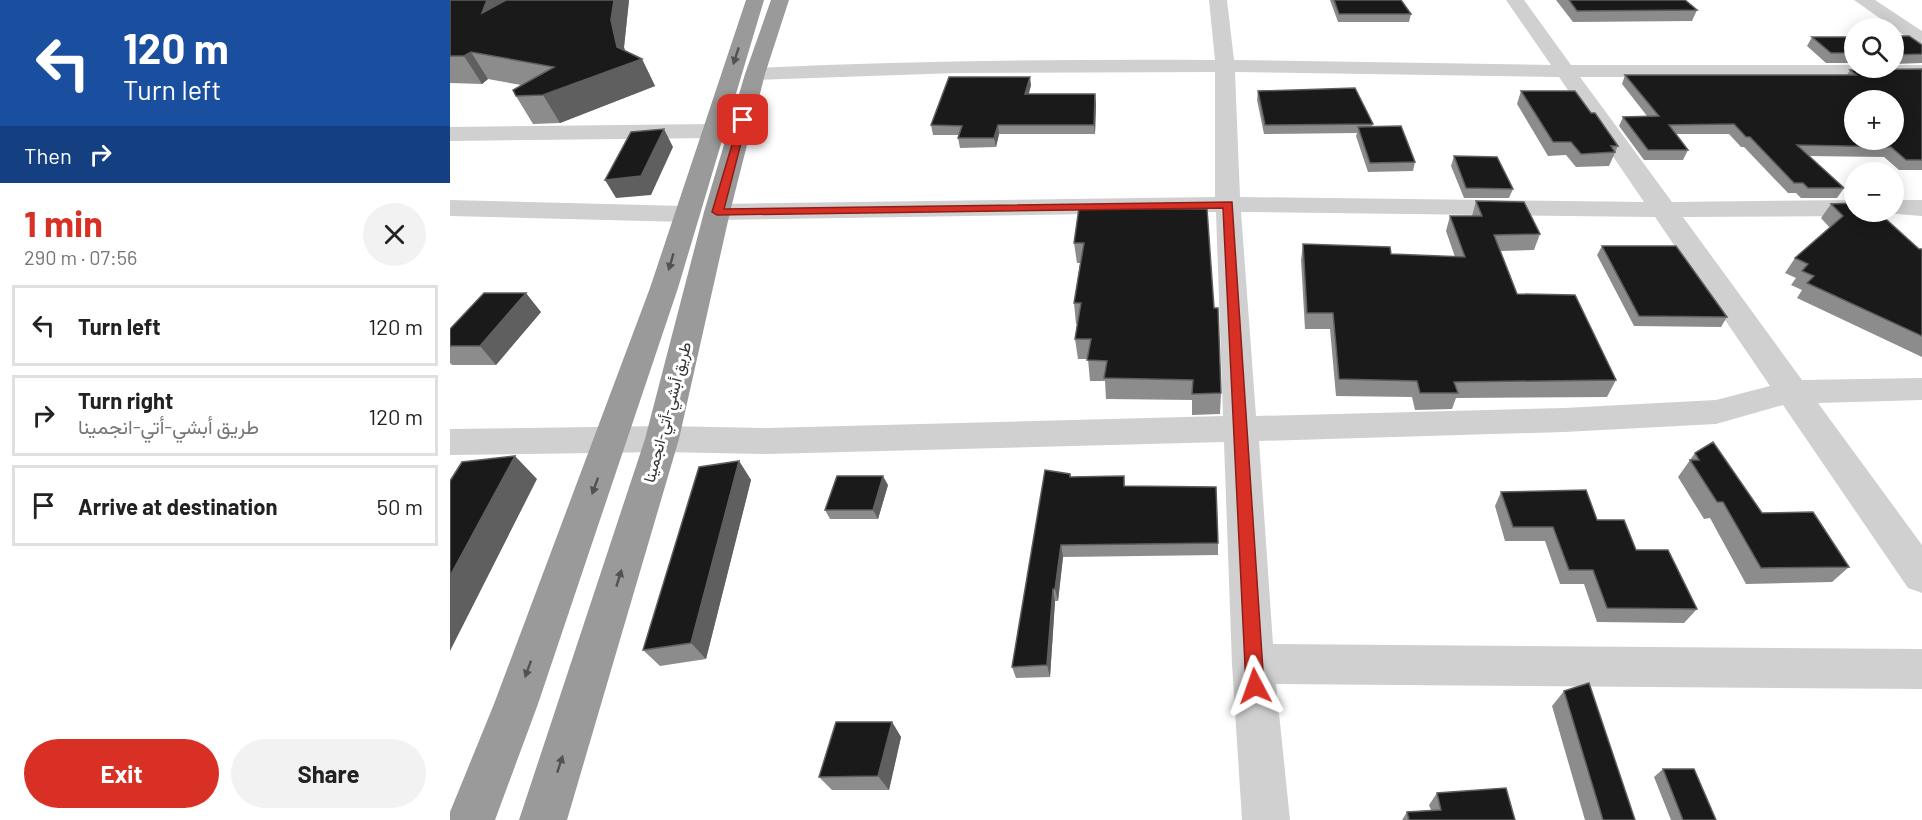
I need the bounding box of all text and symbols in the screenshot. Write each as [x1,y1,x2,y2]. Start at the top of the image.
map controls [1844,18,1904,222]
button: search [1844,18,1904,78]
text: 120 m [123,22,229,72]
icon: left [24,24,102,102]
one-way arrow [731,47,741,65]
text: Turn left [123,73,221,105]
button: + [1844,90,1904,150]
pin [717,94,768,145]
icon: arrive [726,103,759,136]
icon: right [84,138,117,171]
text: Then [24,142,72,168]
button: − [1844,162,1904,222]
text: 1 min [24,201,103,244]
button: close [363,203,426,266]
text: 290 m · 07:56 [24,245,137,269]
one-way arrow [666,253,675,271]
icon: left [27,309,60,342]
text: Turn left [78,313,161,339]
text: 120 m [368,313,423,339]
street label: طريق أبشي-أتي-انجمينا [639,339,699,486]
text: Turn right [78,387,173,413]
icon: right [27,399,60,432]
text: 120 m [368,403,423,429]
text: طريق أبشي-أتي-انجمينا [78,414,259,438]
one-way arrow [589,477,599,495]
icon: arrive [27,489,60,522]
text: Arrive at destination [78,493,277,519]
text: 50 m [377,493,423,519]
one-way arrow [615,569,624,587]
position arrow [1223,654,1287,718]
one-way arrow [523,660,533,678]
button: Exit [24,739,219,808]
button: Share [231,739,426,808]
one-way arrow [556,755,566,773]

